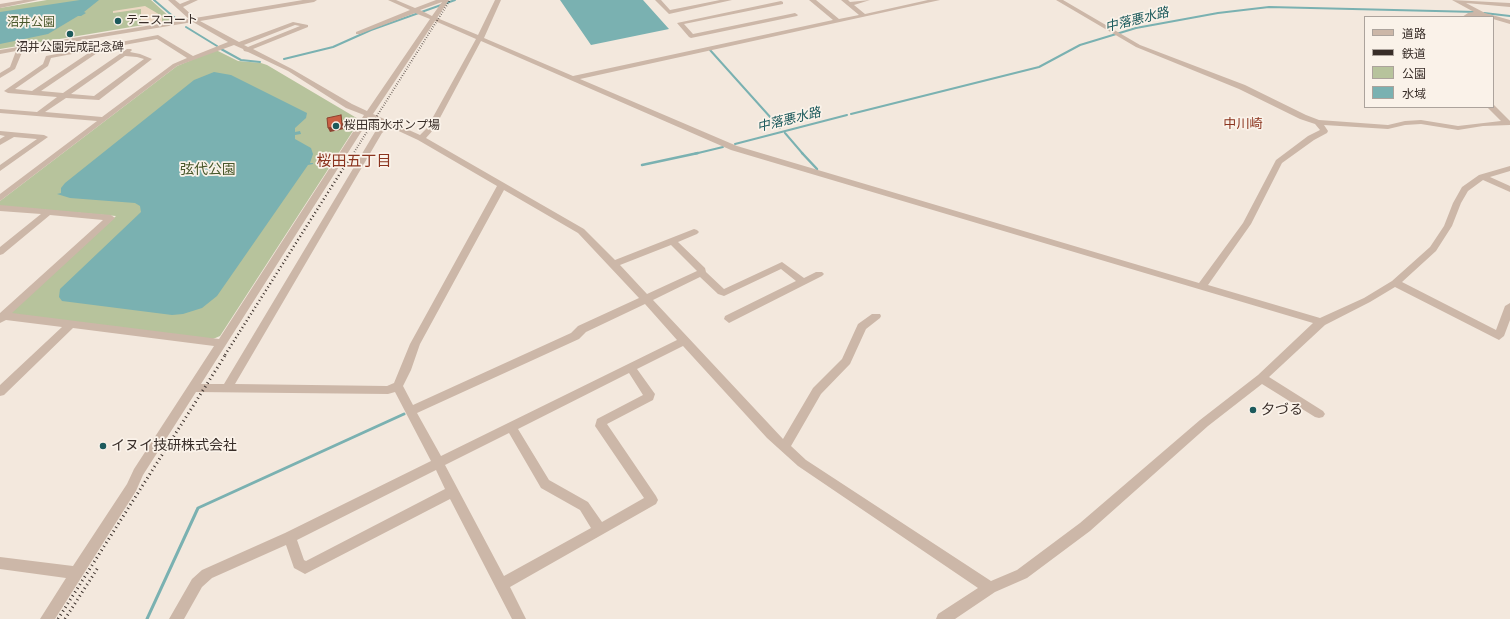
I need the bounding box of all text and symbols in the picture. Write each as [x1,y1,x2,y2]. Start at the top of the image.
water label: 中落悪水路 [1104,5,1170,35]
place label: テニスコート [126,14,198,28]
park label: 沼井公園 [7,16,55,30]
marker: テニスコート [113,16,123,26]
legend [1364,16,1494,108]
text: 道路 [1402,26,1426,41]
marker: 沼井公園完成記念碑 [65,29,75,39]
place label: 沼井公園完成記念碑 [16,41,124,55]
text: 鉄道 [1402,46,1426,61]
text: 公園 [1402,66,1426,81]
text: 水域 [1402,86,1426,101]
water label: 中落悪水路 [756,105,822,135]
district label: 中川崎 [1224,116,1262,132]
place label: 桜田雨水ポンプ場 [344,119,440,133]
marker: 桜田雨水ポンプ場 [331,121,341,131]
district label: 桜田五丁目 [317,153,391,171]
park label: 弦代公園 [180,162,236,178]
place label: 夕づる [1261,402,1303,418]
marker: 夕づる [1248,405,1258,415]
place label: イヌイ技研株式会社 [111,438,237,454]
marker: イヌイ技研株式会社 [98,441,108,451]

